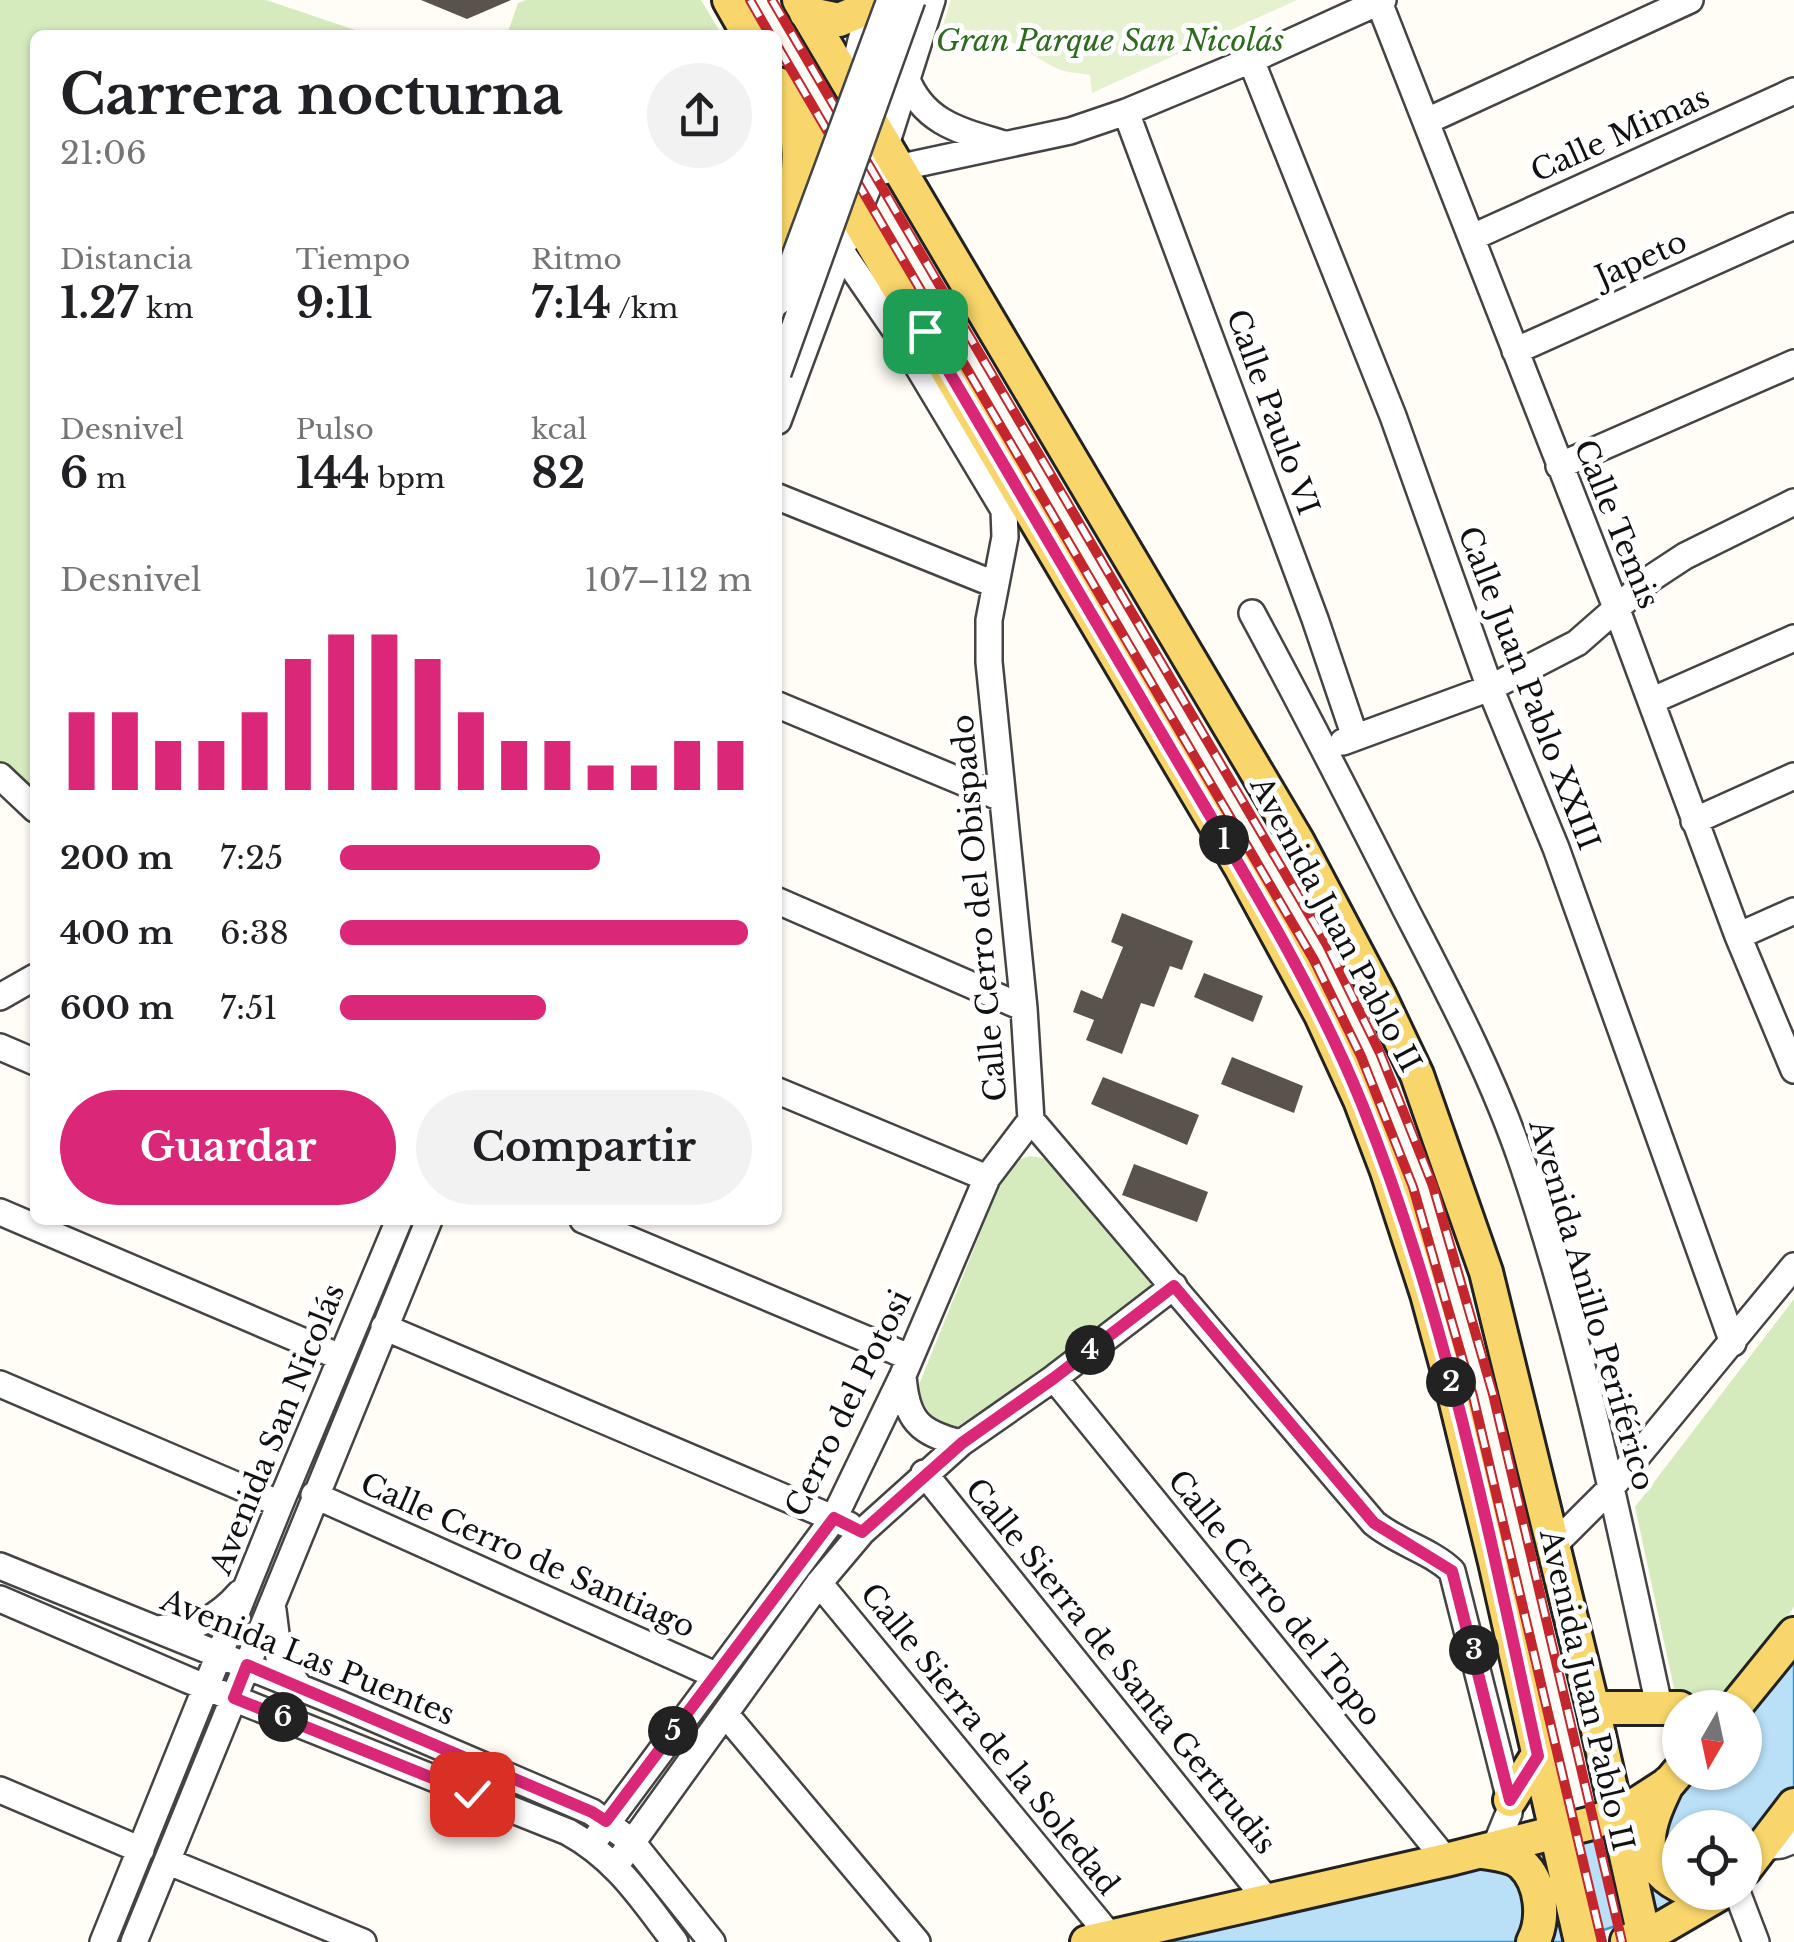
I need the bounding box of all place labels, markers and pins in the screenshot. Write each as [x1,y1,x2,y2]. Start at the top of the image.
pin [883,289,968,374]
pin: 1 [1199,815,1249,865]
pin: 4 [1065,1325,1115,1375]
pin: 2 [1426,1357,1476,1407]
pin: 3 [1449,1625,1499,1675]
pin: 6 [258,1692,308,1742]
pin: 5 [648,1706,698,1756]
pin [430,1752,515,1837]

